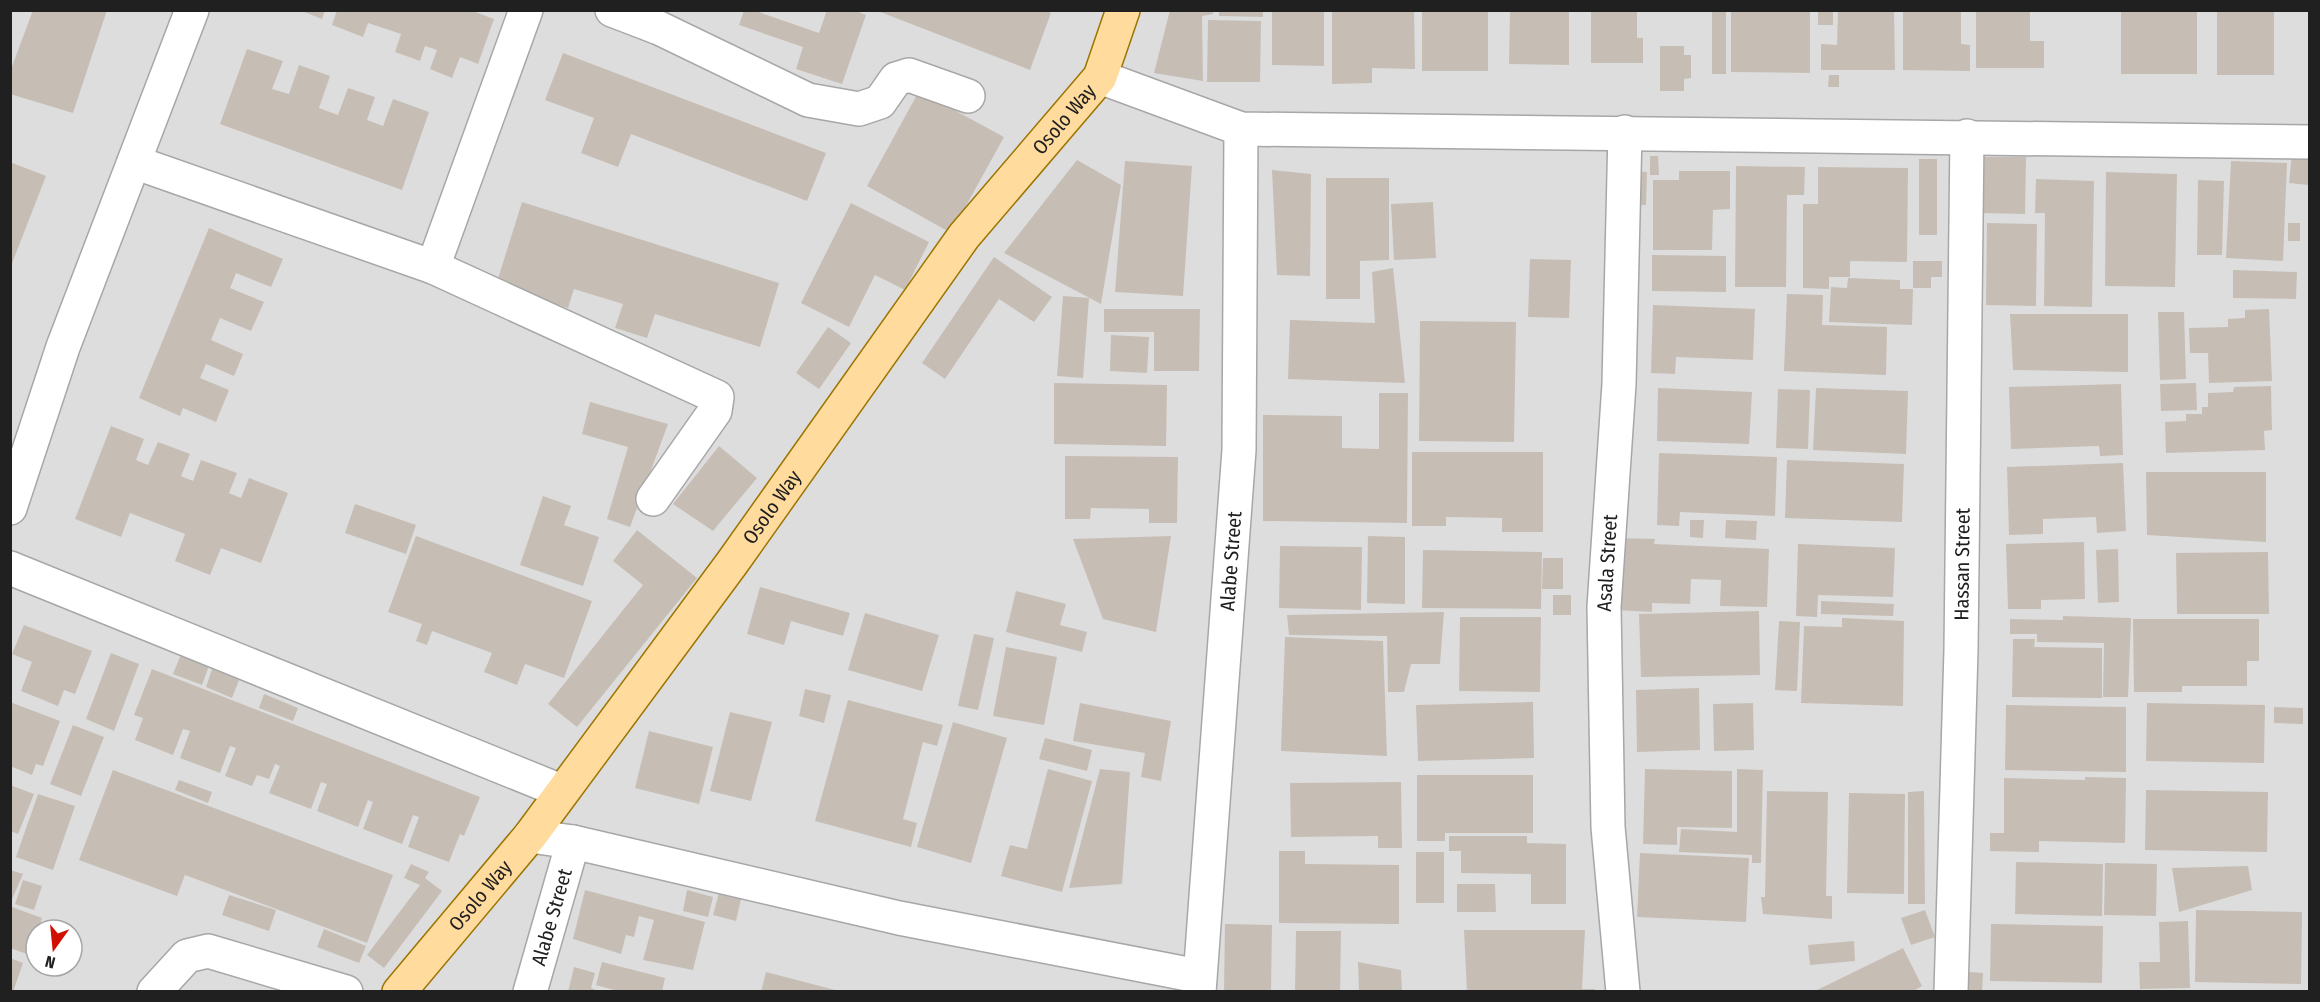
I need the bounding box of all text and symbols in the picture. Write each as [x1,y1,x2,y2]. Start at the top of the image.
street label: Osolo Way [1027,79,1101,159]
street label: Osolo Way [737,465,806,549]
street label: Hassan Street [1949,507,1975,621]
street label: Alabe Street [1215,510,1246,612]
street label: Asala Street [1592,513,1622,612]
street label: Osolo Way [444,855,517,936]
street label: Alabe Street [526,865,577,968]
north arrow [24,918,84,978]
text: N [43,952,57,972]

